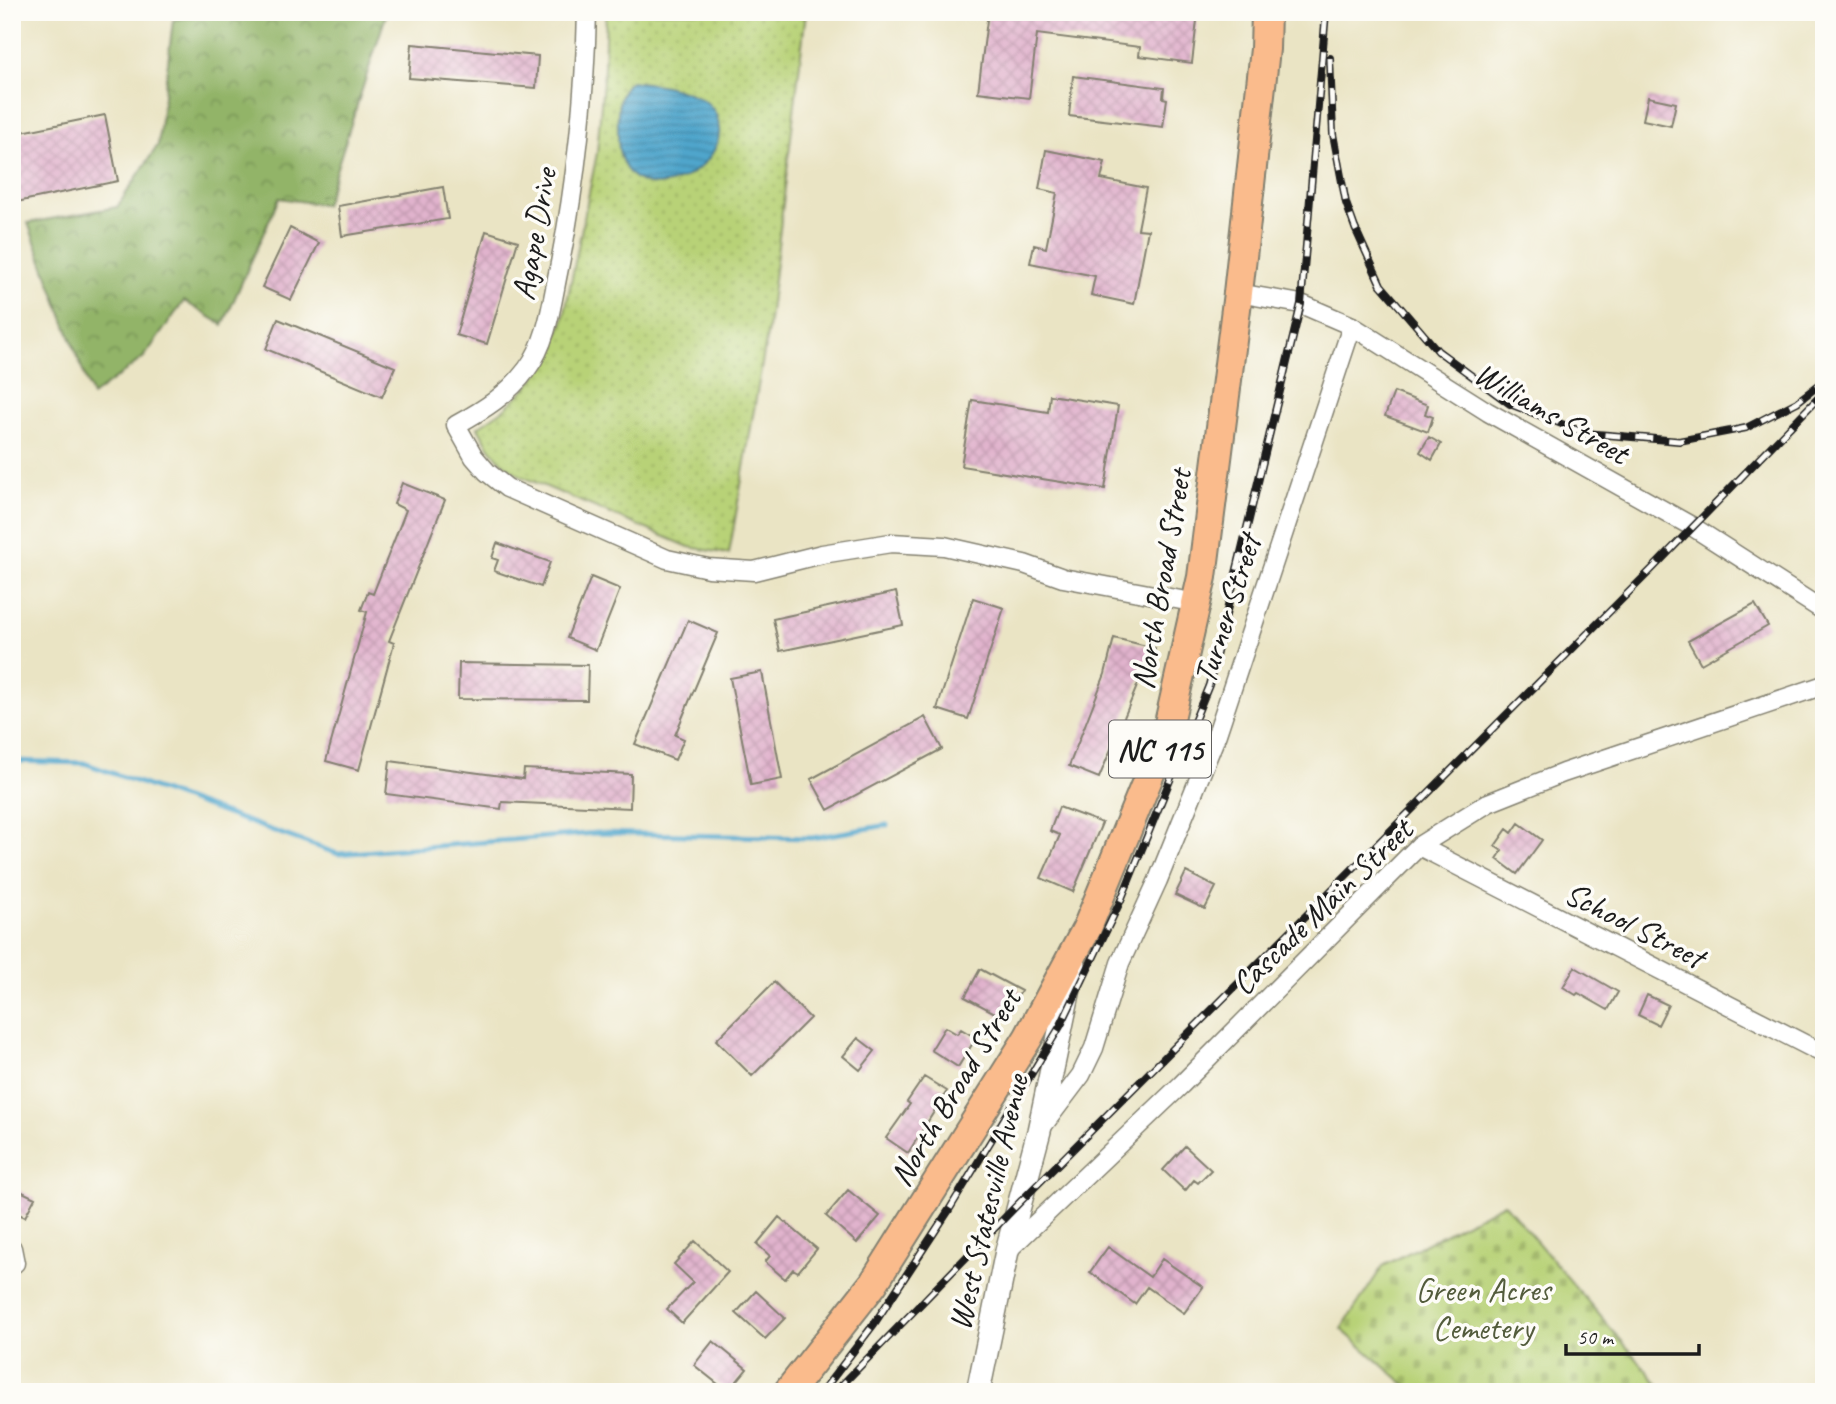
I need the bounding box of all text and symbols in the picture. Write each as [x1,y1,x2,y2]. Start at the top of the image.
street label: Agape Drive [502,163,567,303]
street label: Williams Street [1467,352,1639,475]
street label: North Broad Street [1121,463,1202,692]
street label: Turner Street [1183,526,1272,689]
road number: NC 115 [1109,720,1211,778]
street label: Cascade Main Street [1222,807,1423,1004]
street label: School Street [1558,872,1715,980]
street label: North Broad Street [880,979,1032,1194]
street label: West Statesville Avenue [938,1068,1038,1334]
park label: Green Acres Cemetery [1416,1269,1553,1349]
scale bar [1566,1313,1700,1357]
text: 50 m [1577,1324,1615,1350]

